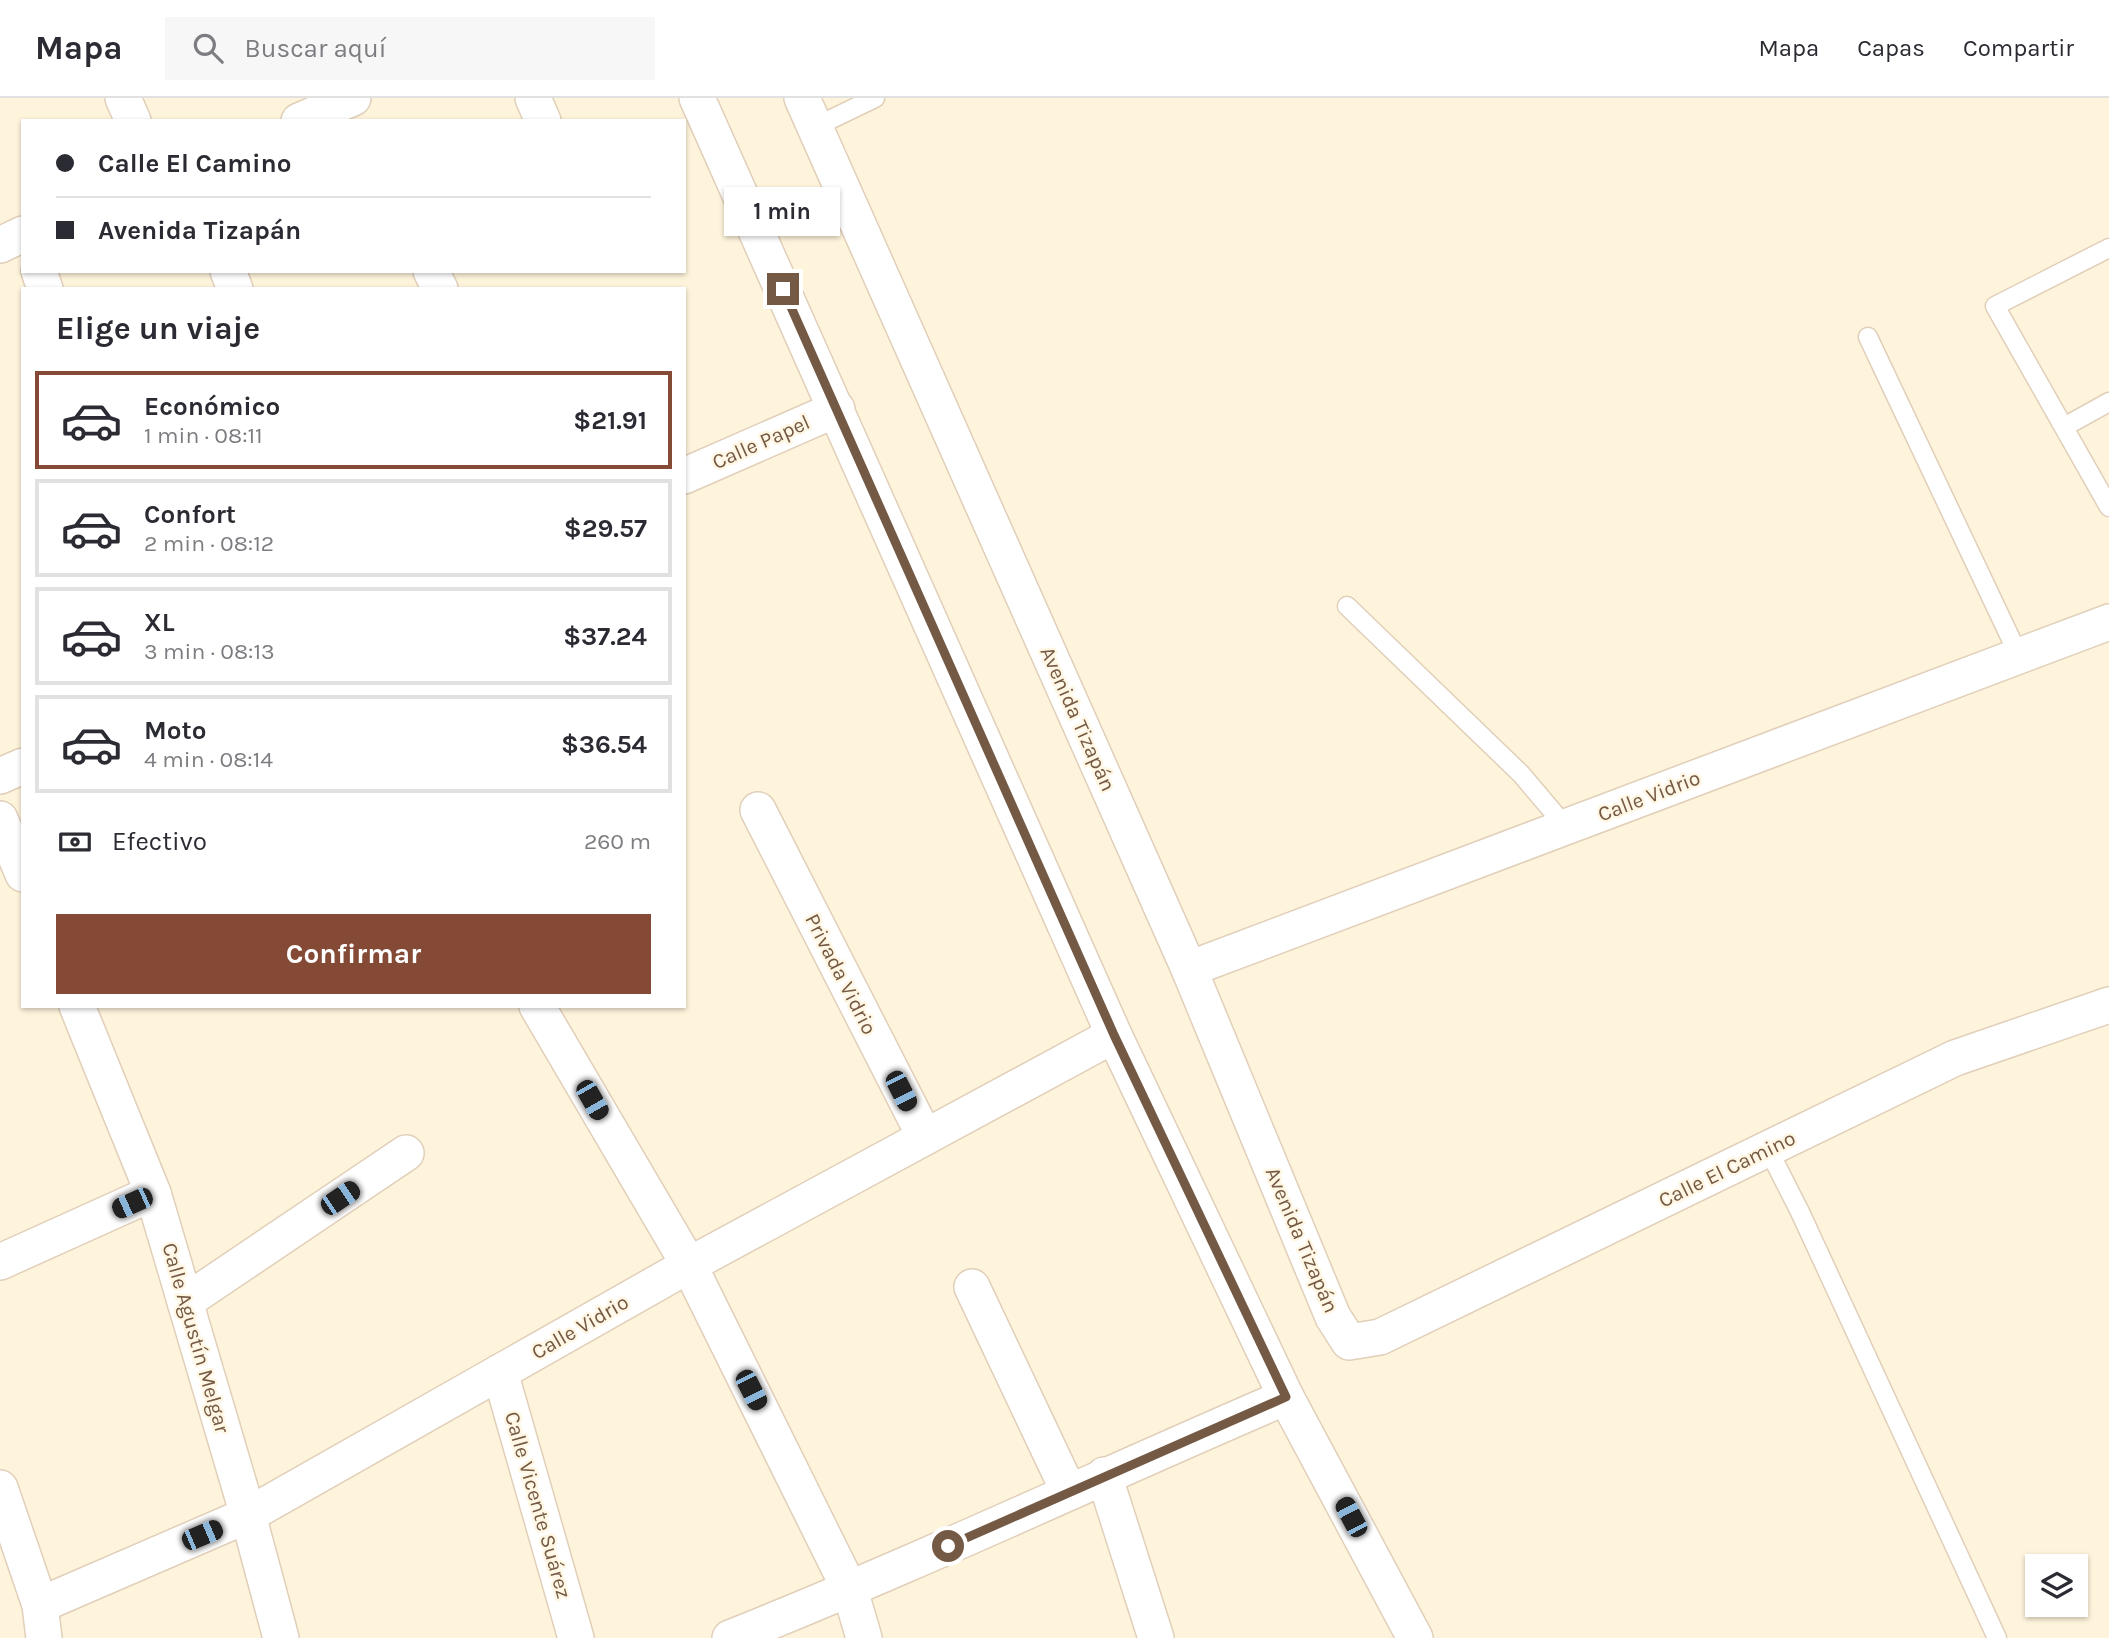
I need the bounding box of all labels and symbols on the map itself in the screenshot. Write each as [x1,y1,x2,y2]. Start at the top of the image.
callout: 1 min [725,188,841,236]
route end [767,273,799,305]
street label: Calle Papel [709,410,813,474]
street label: Avenida Tizapán [1035,643,1121,795]
street label: Calle Vidrio [1594,765,1704,827]
street label: Privada Vidrio [800,910,882,1038]
car [883,1068,920,1114]
car [573,1077,612,1123]
street label: Calle El Camino [1655,1126,1799,1212]
street label: Avenida Tizapán [1261,1164,1343,1316]
car [317,1178,364,1218]
car [109,1185,156,1221]
street label: Calle Agustín Melgar [157,1240,235,1436]
street label: Calle Vidrio [527,1290,633,1364]
car [733,1367,770,1413]
street label: Calle Vicente Suárez [500,1409,576,1601]
car [1332,1494,1371,1540]
car [179,1517,226,1553]
route start [932,1530,964,1562]

